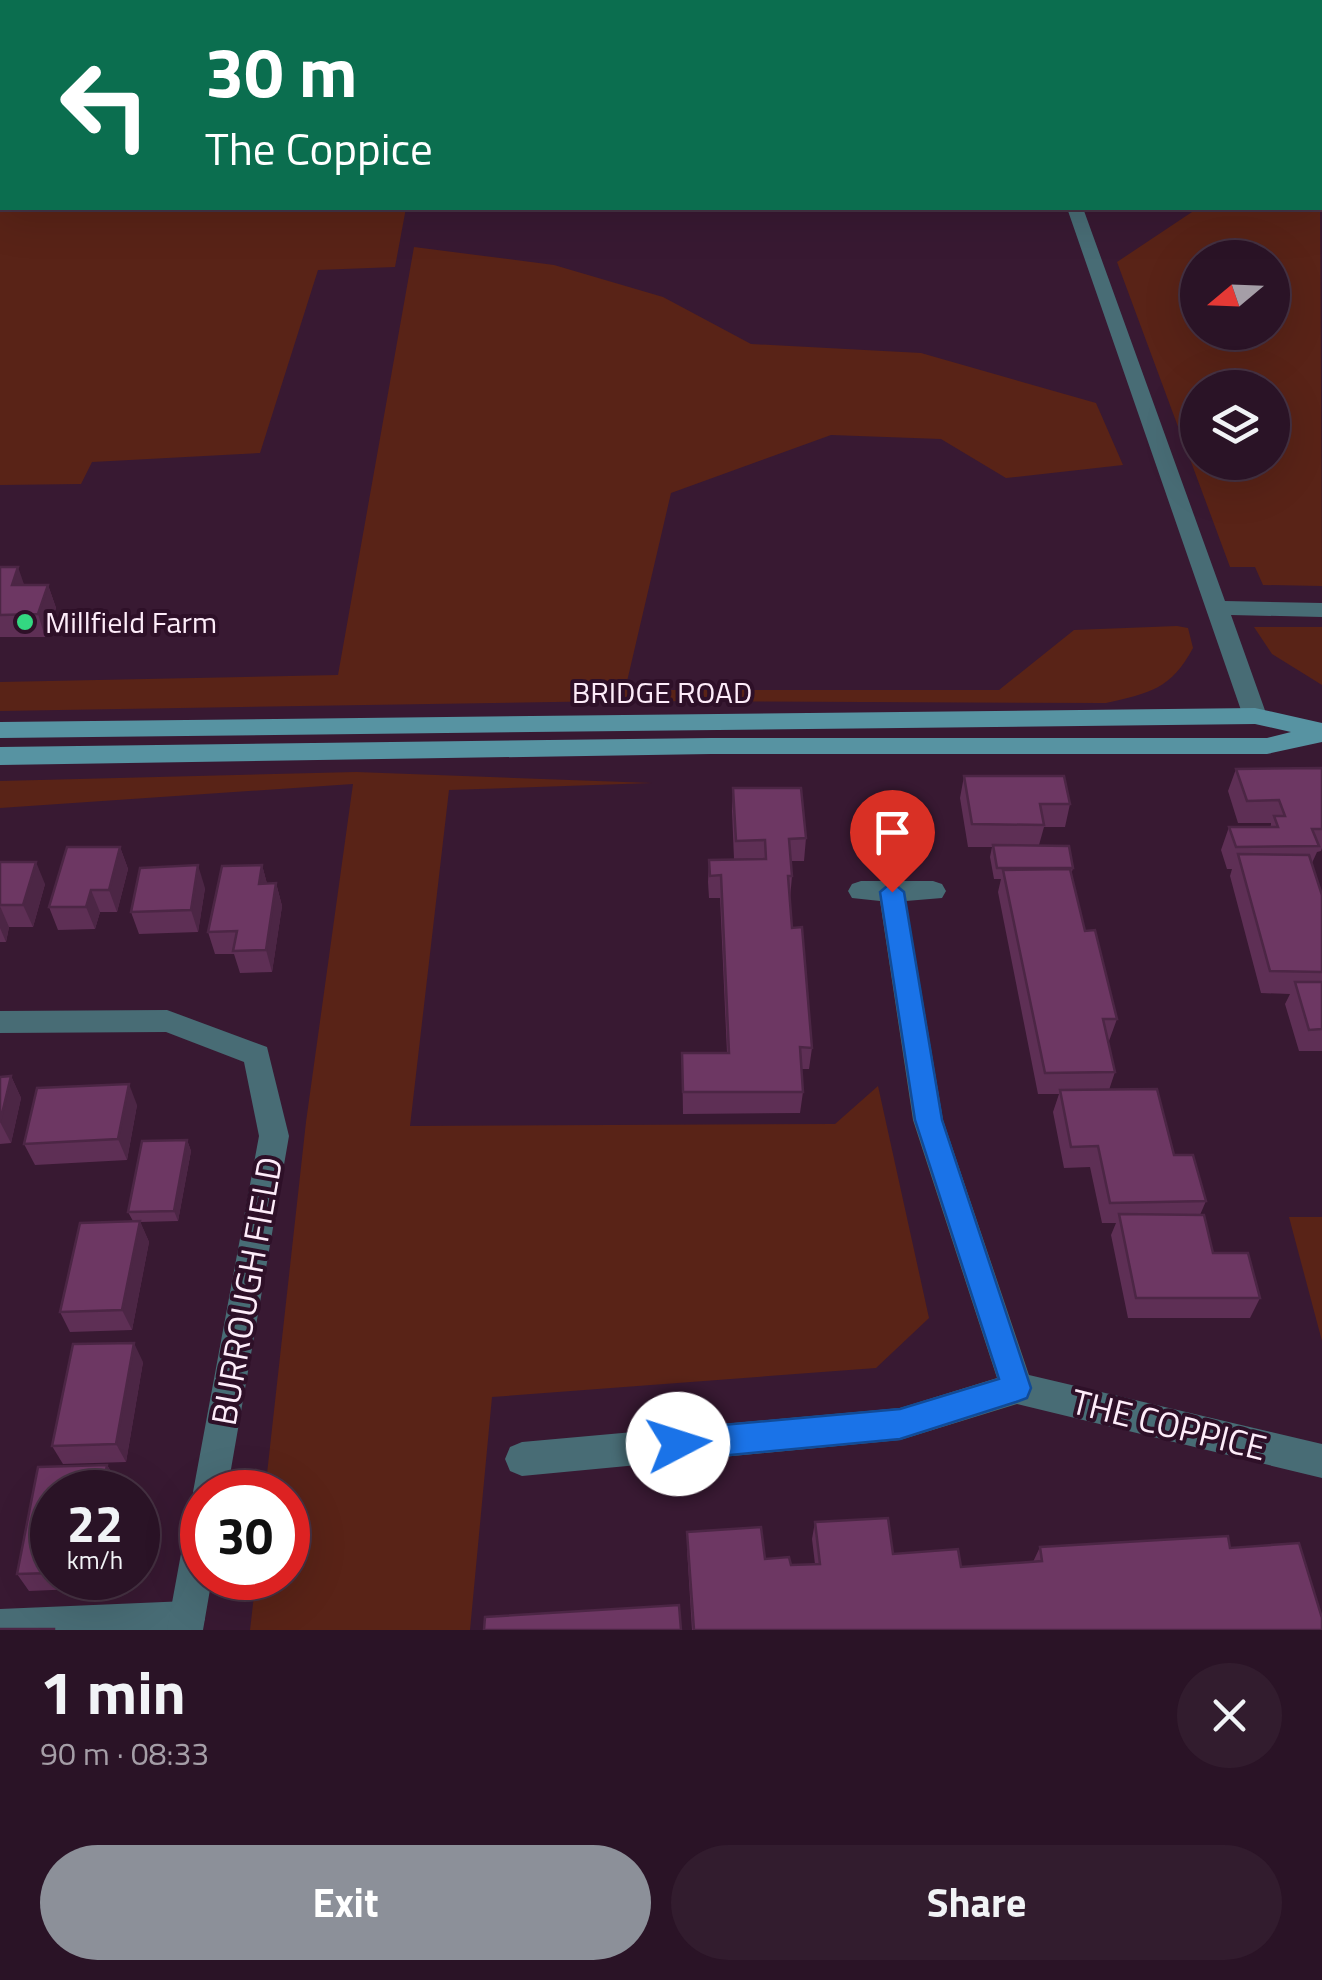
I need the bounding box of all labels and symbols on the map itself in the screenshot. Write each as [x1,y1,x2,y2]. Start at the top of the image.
north arrow [1180,240,1290,350]
place label: Millfield Farm [45,599,217,645]
marker: Millfield Farm [14,611,36,633]
street label: BRIDGE ROAD [572,669,752,715]
pin [850,790,935,893]
street label: BURROUGH FIELD [196,1153,296,1429]
street label: THE COPPICE [1066,1374,1272,1474]
position arrow [626,1392,730,1496]
speed limit sign: 30 [180,1470,310,1600]

